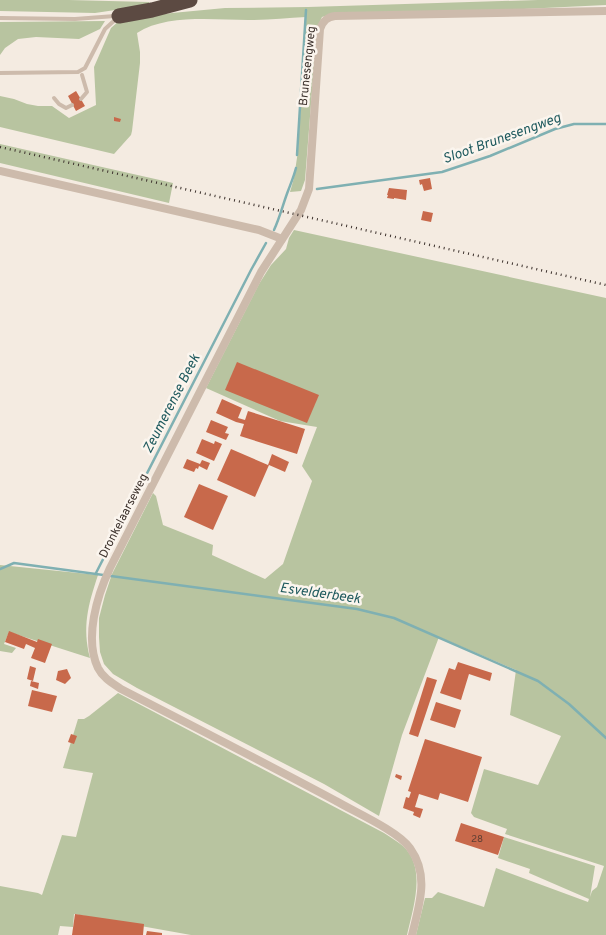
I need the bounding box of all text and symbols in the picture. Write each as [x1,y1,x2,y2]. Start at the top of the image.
street label: Brunesengweg [296,25,320,107]
water label: Sloot Brunesengweg [441,110,564,168]
water label: Zeumerense Beek [140,351,205,456]
street label: Dronkelaarseweg [96,471,152,561]
water label: Esvelderbeek [279,580,362,608]
house number: 28 [471,833,483,846]

